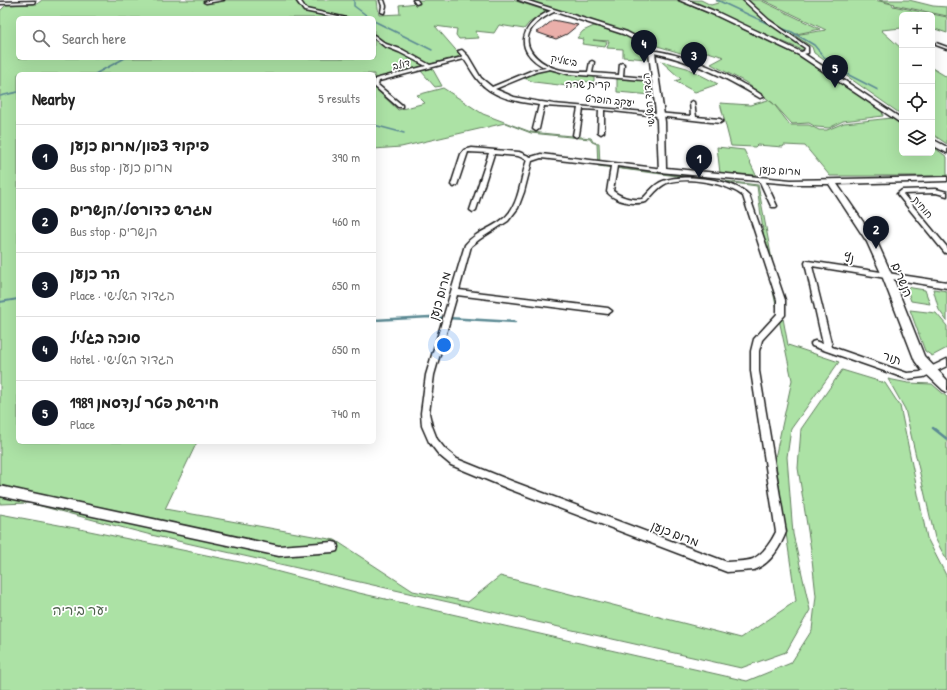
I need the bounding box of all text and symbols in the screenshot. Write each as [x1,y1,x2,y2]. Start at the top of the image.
map controls [899,12,935,156]
button: + [899,12,935,48]
search box [16,16,376,60]
icon: search [30,27,52,49]
text: Search here [62,28,126,49]
pin: 4 [631,30,657,63]
pin: 3 [681,42,707,75]
button: − [899,48,935,84]
street label: ביאליק [549,52,578,69]
pin: 5 [822,55,848,88]
street label: דולב [391,56,412,73]
street label: הגדוד השלישי [639,72,658,128]
district label: קרית שרה [565,77,611,91]
button: locate [899,84,935,120]
text: Nearby [32,87,75,110]
text: 5 results [318,89,360,107]
street label: יעקב הופרט [585,91,635,110]
button: layers [899,120,935,156]
text: פיקוד צפון/מרום כנען [70,135,209,156]
pin: 1 [686,145,712,178]
text: 1 [43,148,47,166]
text: 390 m [332,148,360,166]
text: Bus stop · מרום כנען [70,158,173,176]
street label: מרום כנען [759,163,801,178]
street label: חוחית [910,193,936,221]
text: מגרש כדורסל/הנשרים [70,199,212,220]
text: 2 [42,212,48,230]
text: 460 m [332,212,360,230]
pin: 2 [863,216,889,249]
text: Bus stop · הנשרים [70,222,158,240]
street label: נץ [843,248,855,267]
street label: הנשרים [888,260,917,300]
text: הר כנען [70,263,120,284]
street label: מרום כנען [424,270,455,322]
text: 3 [42,276,48,294]
text: 650 m [332,276,360,294]
text: Place · הגדוד השלישי [70,286,175,304]
text: סוכה בגליל [70,327,140,348]
your location [434,335,454,355]
text: 4 [43,340,47,358]
text: 650 m [332,340,360,358]
street label: תור [881,346,904,369]
text: Hotel · הגדוד השלישי [70,350,174,368]
text: חירשת פטר לנדסמן 1989 [70,392,219,413]
text: 5 [42,404,48,422]
text: 740 m [331,404,360,422]
text: Place [70,415,95,433]
street label: מרום כנען [649,517,702,550]
park label: יער ביריה [52,600,108,619]

